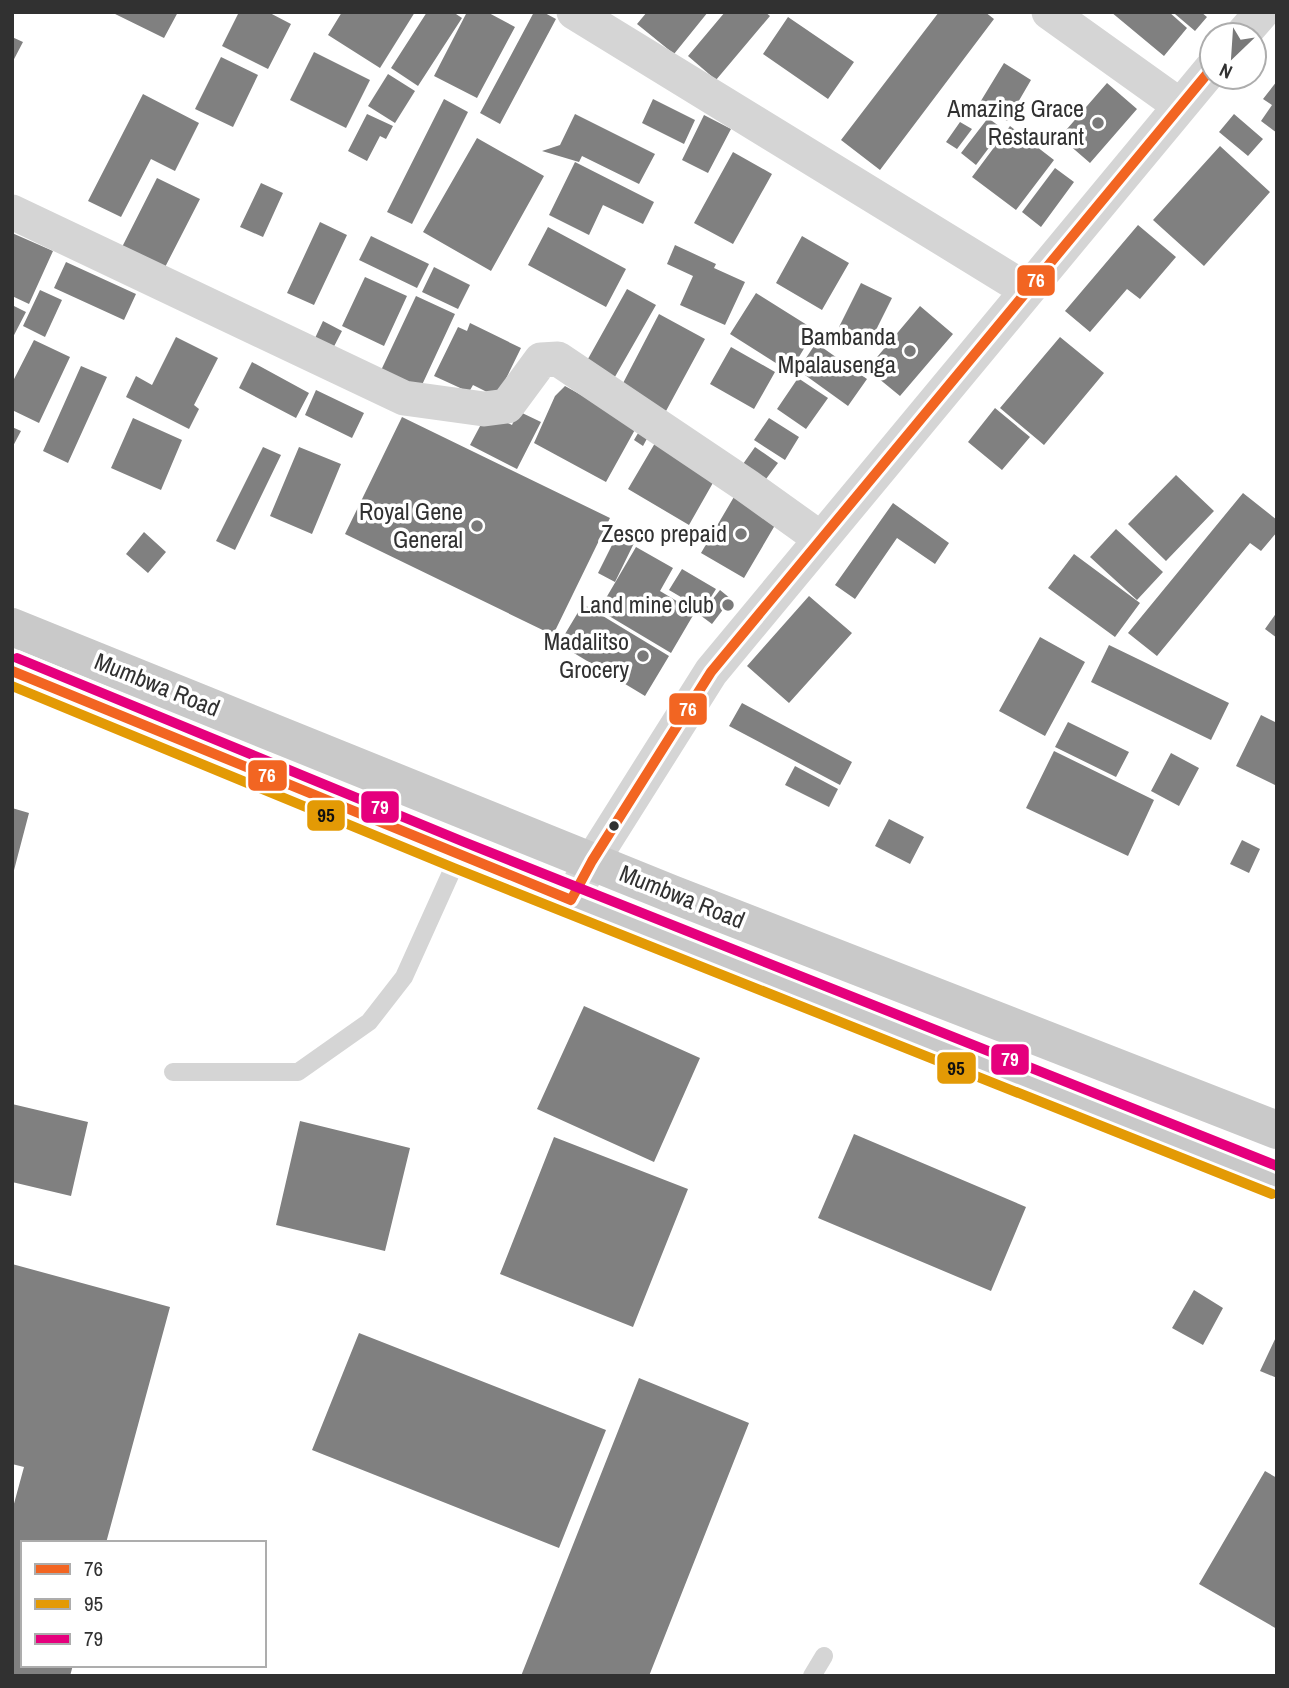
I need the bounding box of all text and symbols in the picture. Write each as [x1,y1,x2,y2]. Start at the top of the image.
north arrow [1198,21,1268,91]
text: N [1215,57,1236,86]
place label: Amazing Grace Restaurant [946,92,1085,152]
marker: Amazing Grace Restaurant [1090,115,1106,131]
line badge: 76 [1016,264,1056,297]
text: 76 [1027,267,1045,293]
place label: Bambanda Mpalausenga [778,320,896,380]
marker: Bambanda Mpalausenga [902,343,918,359]
place label: Royal Gene General [359,495,463,555]
place label: Zesco prepaid [601,517,727,549]
marker: Royal Gene General [469,518,485,534]
marker: Zesco prepaid [733,526,749,542]
place label: Land mine club [579,588,714,620]
marker: Land mine club [720,597,736,613]
place label: Madalitso Grocery [544,625,629,685]
street label: Mumbwa Road [90,644,225,724]
marker: Madalitso Grocery [635,648,651,664]
line badge: 76 [668,692,708,726]
text: 76 [679,696,697,722]
line badge: 76 [247,759,288,792]
text: 76 [258,762,276,788]
line badge: 79 [360,790,400,824]
text: 79 [371,794,389,820]
line badge: 95 [306,799,346,832]
text: 95 [317,802,335,828]
unlabelled marker [607,819,621,833]
street label: Mumbwa Road [615,856,750,936]
line badge: 79 [990,1043,1030,1076]
text: 79 [1001,1046,1019,1072]
line badge: 95 [936,1051,977,1085]
text: 95 [947,1055,965,1081]
legend [21,1541,266,1667]
text: 76 [84,1554,103,1583]
text: 95 [84,1589,103,1618]
text: 79 [84,1624,103,1653]

